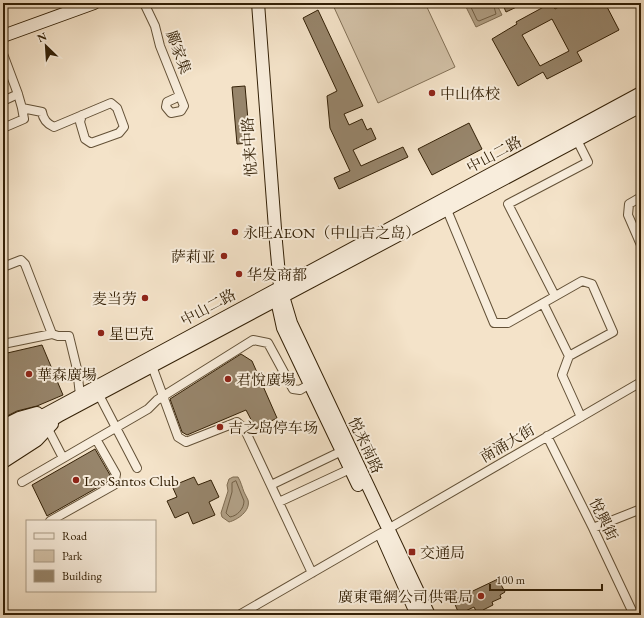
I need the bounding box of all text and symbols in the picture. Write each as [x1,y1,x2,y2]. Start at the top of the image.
north arrow [26,26,66,66]
street label: 鄺家集 [162,28,196,76]
text: N [35,29,49,45]
place label: 中山体校 [440,84,500,103]
marker: 中山体校 [427,88,437,98]
street label: 悦来中路 [237,116,261,178]
street label: 中山二路 [463,132,525,176]
place label: 永旺AEON（中山吉之岛） [243,223,420,242]
marker: 永旺AEON（中山吉之岛） [230,227,240,237]
place label: 萨莉亚 [171,247,216,266]
marker: 萨莉亚 [219,251,229,261]
place label: 华发商都 [247,265,307,284]
marker: 华发商都 [234,269,244,279]
street label: 中山二路 [177,285,239,329]
place label: 麦当劳 [92,289,137,308]
marker: 麦当劳 [140,293,150,303]
place label: 星巴克 [109,324,154,343]
marker: 星巴克 [96,328,106,338]
place label: 華森廣場 [37,365,97,384]
marker: 華森廣場 [24,369,34,379]
place label: 君悅廣場 [236,370,296,389]
marker: 君悅廣場 [223,374,233,384]
street label: 悦来南路 [345,414,387,476]
place label: 吉之岛停车场 [228,418,318,437]
street label: 南涌大街 [476,420,538,466]
marker: 吉之岛停车场 [215,422,225,432]
place label: Los Santos Club [84,471,179,490]
marker: Los Santos Club [71,475,81,485]
street label: 悅興街 [586,495,622,543]
legend [26,520,156,592]
text: Road [62,528,88,544]
place label: 交通局 [420,543,465,562]
marker: 交通局 [407,547,417,557]
text: Park [62,548,83,564]
scale bar [490,566,602,592]
text: Building [62,568,103,584]
text: 100 m [496,572,526,588]
place label: 廣東電網公司供電局 [338,587,473,606]
marker: 廣東電網公司供電局 [476,591,486,601]

